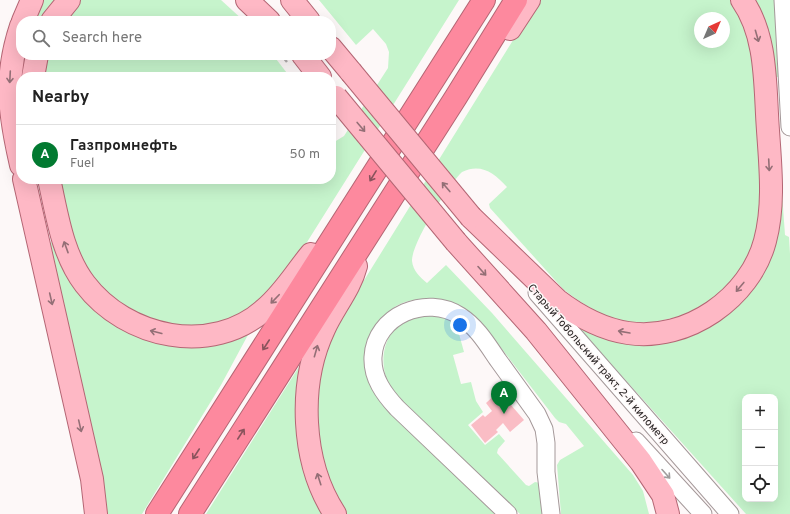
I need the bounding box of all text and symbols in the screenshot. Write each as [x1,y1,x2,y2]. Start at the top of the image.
north arrow [694,12,730,48]
search box [16,16,336,60]
icon: search [30,27,52,49]
text: Search here [62,29,142,48]
one-way arrow [754,29,761,42]
one-way arrow [6,71,14,84]
text: Nearby [32,87,89,109]
one-way arrow [356,122,365,133]
text: Газпромнефть [70,137,177,156]
text: A [40,147,50,163]
text: 50 m [290,147,320,163]
text: Fuel [70,156,95,172]
one-way arrow [766,158,773,171]
one-way arrow [369,170,377,181]
one-way arrow [442,181,451,192]
one-way arrow [62,240,69,253]
one-way arrow [477,265,486,275]
street label: Старый Тобольский тракт, 2-й километр [524,281,672,448]
one-way arrow [736,282,745,293]
one-way arrow [48,292,56,305]
one-way arrow [271,294,280,304]
your location [450,315,470,335]
one-way arrow [150,328,163,335]
one-way arrow [618,328,631,336]
one-way arrow [262,339,270,350]
one-way arrow [313,344,320,357]
pin: A [491,381,517,414]
map controls [742,394,778,502]
button: + [742,394,778,430]
one-way arrow [76,419,84,432]
one-way arrow [237,429,245,440]
button: − [742,430,778,466]
one-way arrow [191,449,200,460]
button: locate [742,466,778,502]
one-way arrow [662,469,671,479]
one-way arrow [315,472,322,485]

